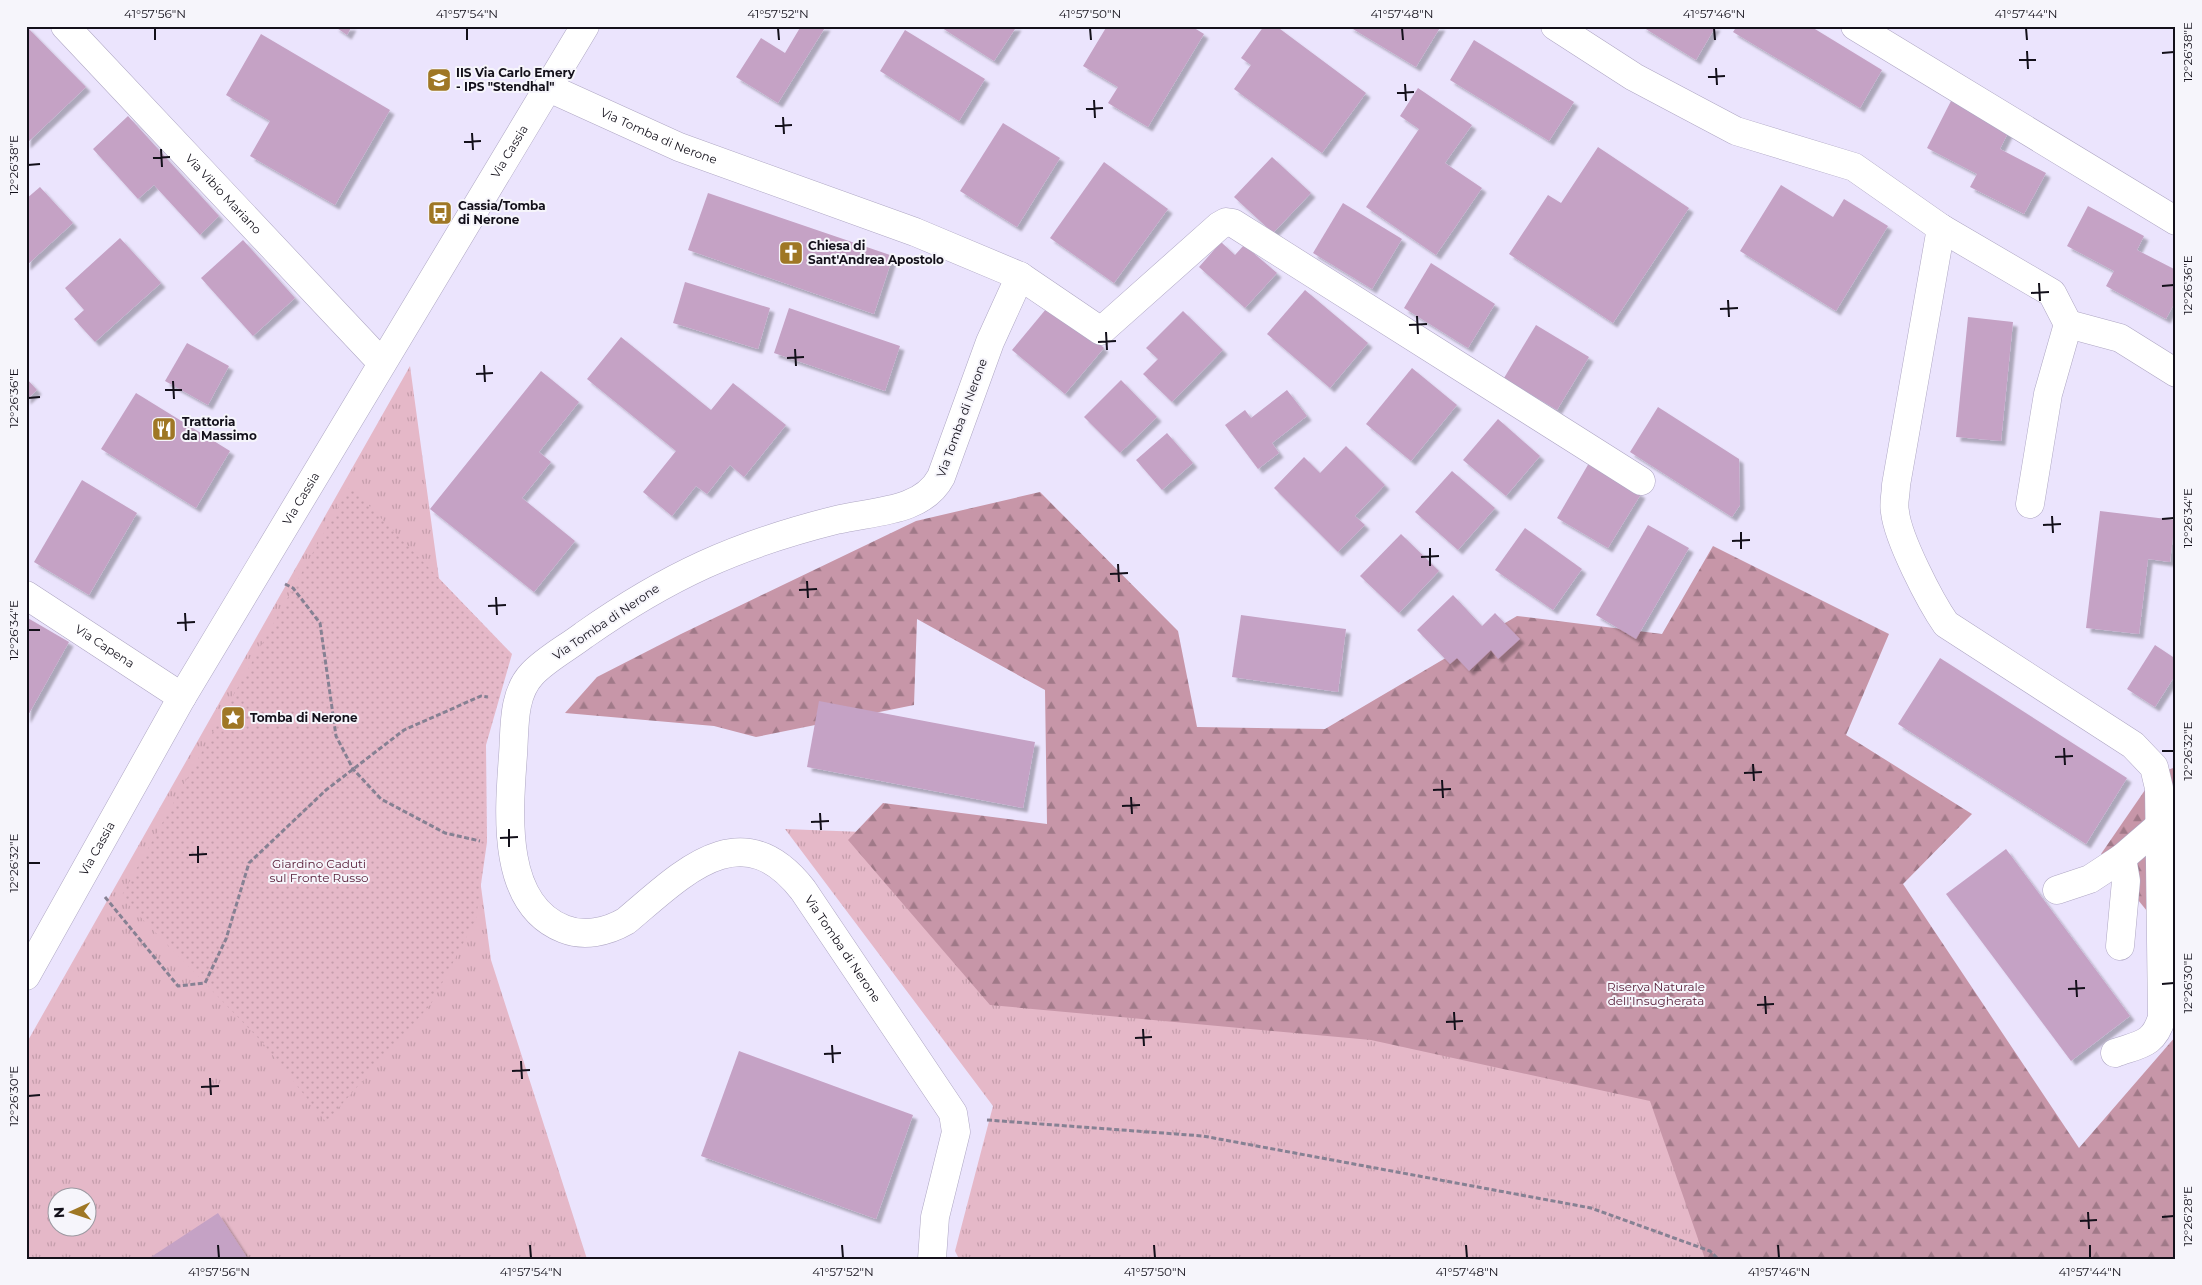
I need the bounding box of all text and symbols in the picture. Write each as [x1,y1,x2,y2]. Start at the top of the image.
text: 41°57'56"N [124,6,186,21]
text: 41°57'54"N [436,6,498,21]
text: 41°57'52"N [747,6,809,21]
text: 41°57'50"N [1059,6,1121,21]
text: 41°57'48"N [1370,6,1434,21]
text: 41°57'46"N [1683,6,1745,21]
text: 41°57'44"N [1995,6,2057,21]
text: 12°26'38"E [2180,22,2195,82]
place label: IIS Via Carlo Emery - IPS "Stendhal" [456,65,576,94]
school or university icon: IIS Via Carlo Emery - IPS "Stendhal" [426,67,452,93]
street label: Via Tomba di Nerone [598,104,719,167]
street label: Via Cassia [488,122,531,180]
text: 12°26'38"E [6,135,21,195]
street label: Via Vibio Mariano [182,151,265,237]
place label: Cassia/Tomba di Nerone [458,198,546,227]
bus stop icon: Cassia/Tomba di Nerone [427,200,453,226]
place label: Chiesa di Sant'Andrea Apostolo [808,238,944,267]
church icon: Chiesa di Sant'Andrea Apostolo [778,240,804,266]
text: 12°26'36"E [2180,255,2195,315]
street label: Via Tomba di Nerone [933,356,990,479]
text: 12°26'36"E [6,368,21,428]
place label: Trattoria da Massimo [182,414,257,443]
restaurant icon: Trattoria da Massimo [151,416,177,442]
street label: Via Cassia [279,469,322,528]
text: 12°26'34"E [2180,488,2195,548]
street label: Via Tomba di Nerone [550,580,662,663]
text: 12°26'34"E [6,600,21,660]
street label: Via Capena [72,621,137,671]
place icon: Tomba di Nerone [220,705,246,731]
place label: Tomba di Nerone [250,710,358,725]
text: 12°26'32"E [2180,721,2195,781]
street label: Via Cassia [76,819,118,878]
text: 12°26'32"E [6,833,21,893]
park label: Giardino Caduti sul Fronte Russo [269,856,369,885]
street label: Via Tomba di Nerone [802,892,884,1005]
text: 12°26'30"E [2180,953,2195,1013]
park label: Riserva Naturale dell'Insugherata [1607,979,1705,1008]
text: 12°26'30"E [6,1066,21,1126]
text: 12°26'28"E [2180,1186,2195,1246]
north arrow [48,1188,98,1238]
text: N [50,1207,68,1219]
text: 41°57'56"N [188,1264,250,1279]
text: 41°57'54"N [500,1264,562,1279]
text: 41°57'52"N [812,1264,874,1279]
text: 41°57'50"N [1124,1264,1186,1279]
text: 41°57'48"N [1435,1264,1499,1279]
text: 41°57'46"N [1748,1264,1810,1279]
text: 41°57'44"N [2059,1264,2121,1279]

